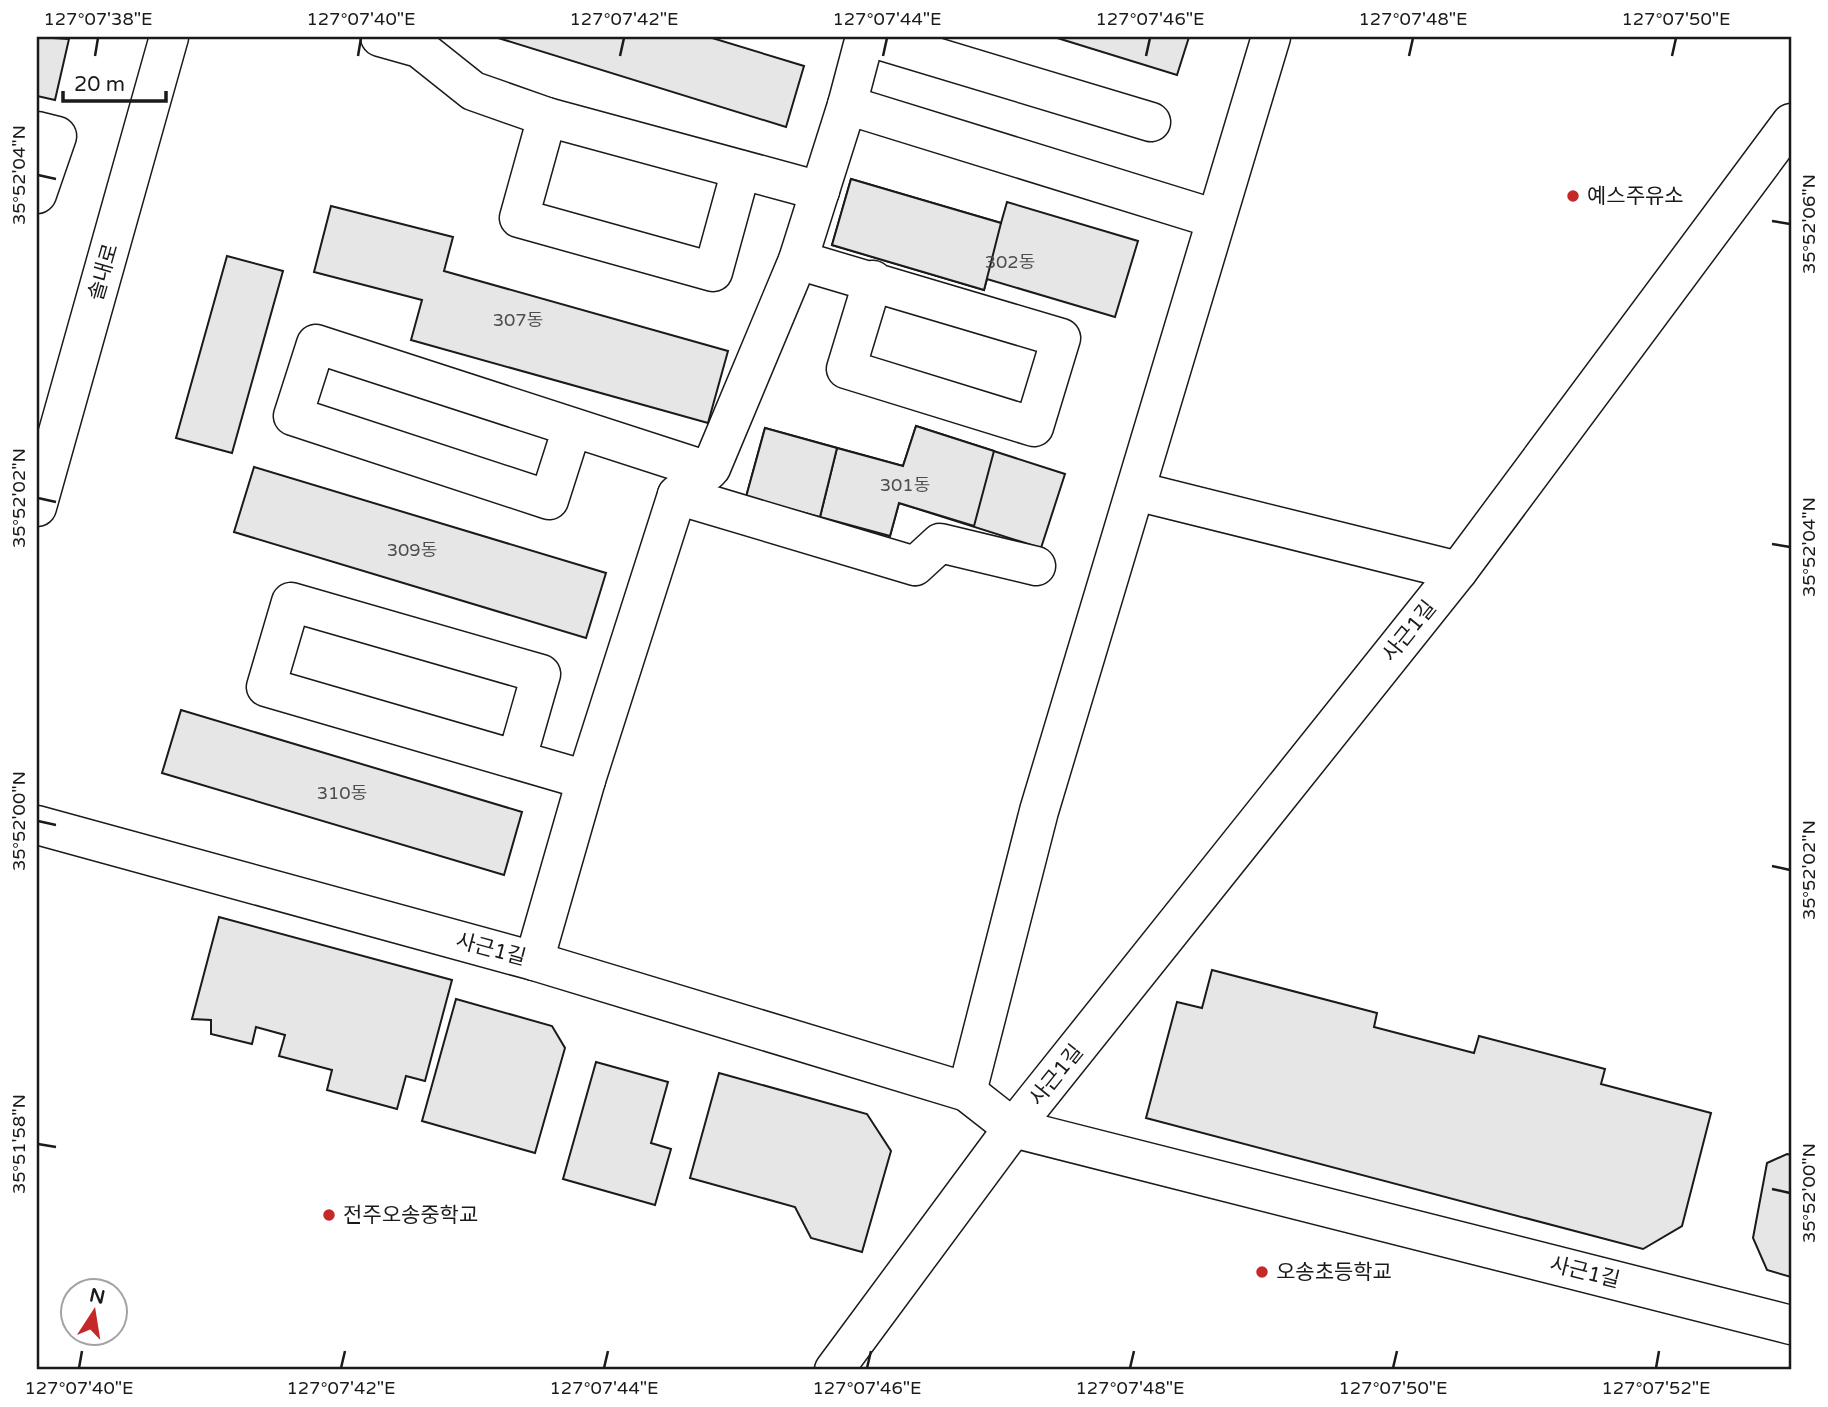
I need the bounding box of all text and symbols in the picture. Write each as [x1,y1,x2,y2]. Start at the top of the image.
text: 127°07'38"E [43,8,153,30]
text: 127°07'40"E [306,8,416,30]
text: 127°07'42"E [569,8,679,30]
text: 127°07'44"E [832,8,942,30]
text: 127°07'46"E [1095,8,1205,30]
text: 127°07'48"E [1358,8,1468,30]
text: 127°07'50"E [1621,8,1731,30]
scale bar [63,60,166,104]
text: 20 m [74,72,125,97]
text: 35°52'04"N [8,125,30,225]
text: 35°52'06"N [1798,174,1820,274]
place label: 예스주유소 [1587,184,1684,209]
marker: 예스주유소 [1565,188,1581,204]
street label: 솔내로 [83,241,123,303]
house number: 302동 [985,251,1035,273]
house number: 307동 [493,309,543,331]
text: 35°52'02"N [8,448,30,548]
house number: 301동 [880,474,930,496]
text: 35°52'04"N [1798,497,1820,597]
house number: 309동 [387,539,437,561]
street label: 사근1길 [1377,596,1441,667]
text: 35°52'00"N [8,771,30,871]
house number: 310동 [317,782,367,804]
text: 35°52'02"N [1798,820,1820,920]
street label: 사근1길 [453,928,528,971]
street label: 사근1길 [1024,1040,1088,1111]
text: 35°51'58"N [8,1094,30,1194]
text: 35°52'00"N [1798,1143,1820,1243]
place label: 전주오송중학교 [343,1203,478,1228]
marker: 전주오송중학교 [321,1207,337,1223]
street label: 사근1길 [1547,1252,1622,1293]
place label: 오송초등학교 [1276,1260,1392,1285]
marker: 오송초등학교 [1254,1264,1270,1280]
north arrow [60,1278,130,1348]
text: N [88,1284,107,1309]
text: 127°07'40"E [24,1377,134,1399]
text: 127°07'42"E [286,1377,396,1399]
text: 127°07'44"E [549,1377,659,1399]
text: 127°07'46"E [812,1377,922,1399]
text: 127°07'48"E [1075,1377,1185,1399]
text: 127°07'50"E [1338,1377,1448,1399]
text: 127°07'52"E [1601,1377,1711,1399]

